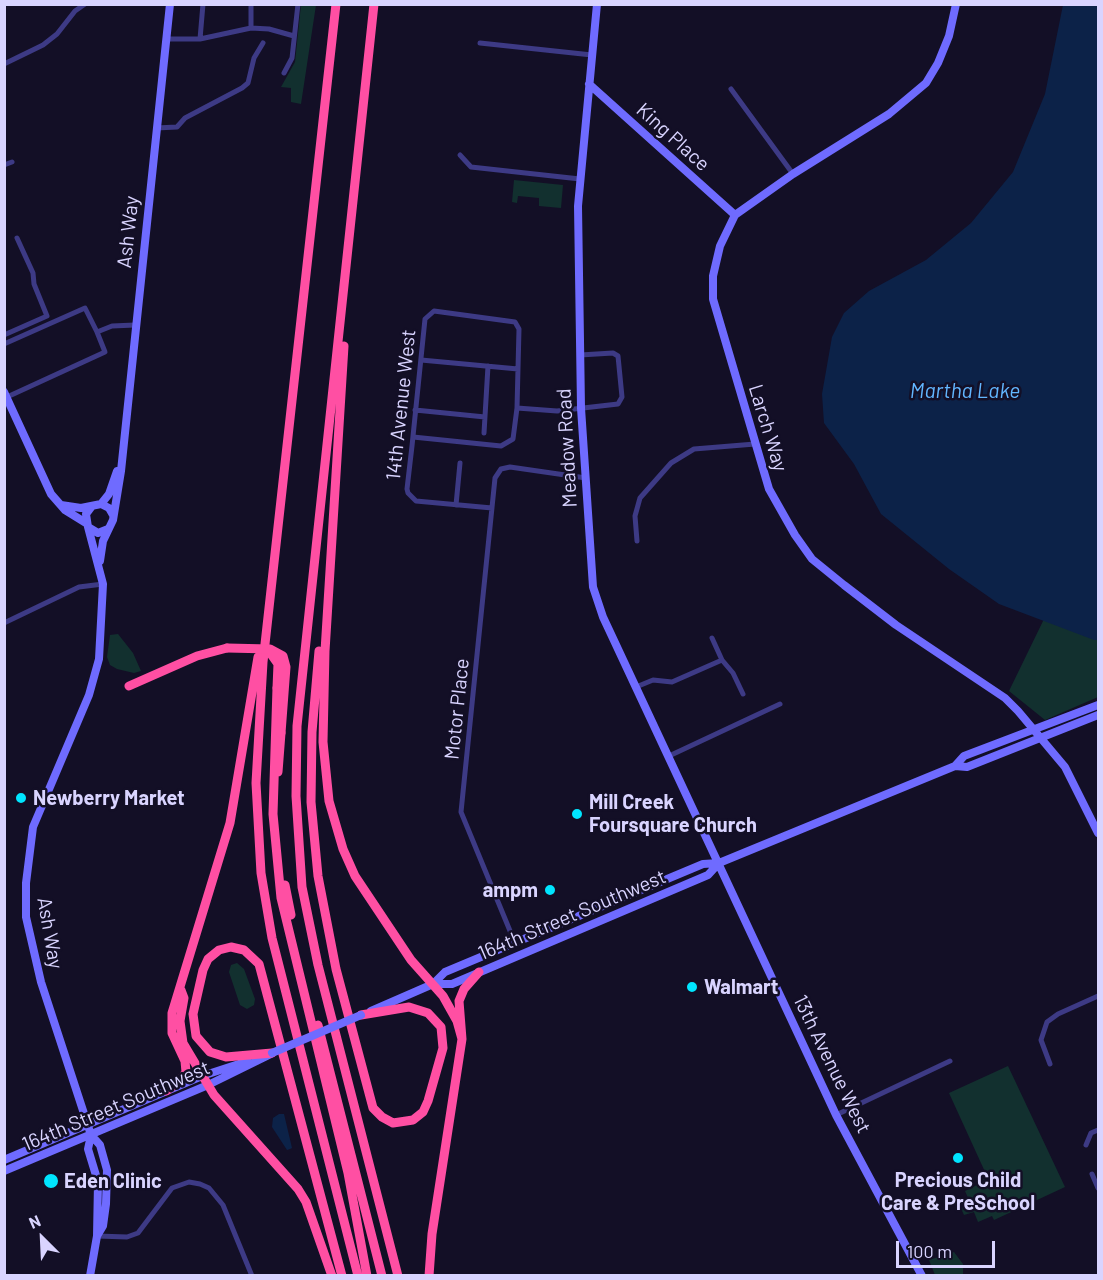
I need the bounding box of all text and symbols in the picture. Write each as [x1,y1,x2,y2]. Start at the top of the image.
street label: King Place [631,98,715,176]
street label: Ash Way [112,195,144,269]
street label: 14th Avenue West [381,328,421,482]
water label: Martha Lake [910,378,1020,404]
street label: Larch Way [743,382,793,474]
street label: Meadow Road [552,388,582,508]
street label: Motor Place [440,657,474,761]
place label: Newberry Market [33,786,185,810]
place label: Mill Creek Foursquare Church [589,790,757,837]
marker: Newberry Market [14,791,28,805]
marker: Mill Creek Foursquare Church [570,807,584,821]
street label: 164th Street Southwest [475,865,669,965]
place label: ampm [483,878,538,902]
marker: ampm [543,883,557,897]
street label: Ash Way [32,895,68,971]
place label: Walmart [704,975,778,999]
marker: Walmart [685,980,699,994]
street label: 13th Avenue West [788,991,876,1137]
street label: 164th Street Southwest [19,1056,213,1156]
marker: Precious Child Care & PreSchool [951,1151,965,1165]
place label: Precious Child Care & PreSchool [881,1168,1035,1215]
place label: Eden Clinic [64,1169,162,1193]
marker: Eden Clinic [42,1172,60,1190]
north arrow [12,1208,72,1268]
text: N [26,1210,43,1232]
scale bar [899,1229,998,1267]
text: 100 m [907,1240,952,1262]

